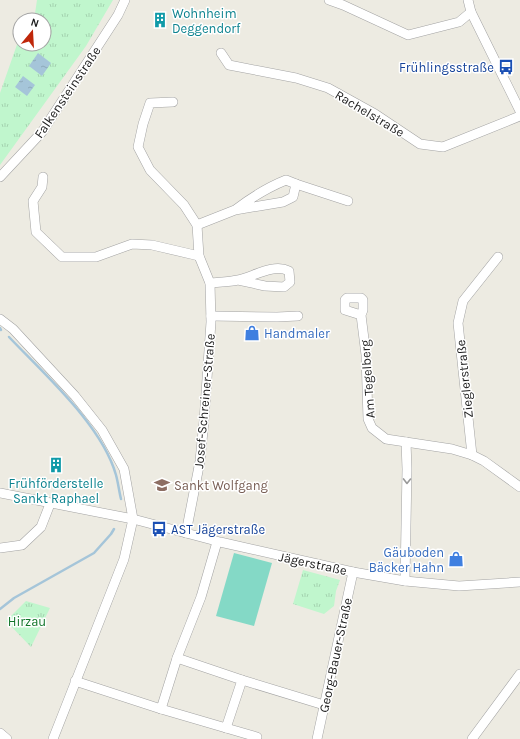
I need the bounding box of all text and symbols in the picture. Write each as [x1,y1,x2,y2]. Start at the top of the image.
place label: Wohnheim Deggendorf [172,6,241,36]
building icon: Wohnheim Deggendorf [151,11,169,29]
north arrow [12,12,52,52]
text: N [29,16,41,30]
street label: Falkensteinstraße [31,43,104,141]
bus stop icon: Frühlingsstraße [497,58,515,76]
place label: Frühlingsstraße [399,60,494,75]
street label: Rachelstraße [332,87,407,140]
shop icon: Handmaler [243,324,261,342]
place label: Handmaler [264,326,330,341]
street label: Josef-Schreiner-Straße [191,333,218,469]
street label: Am Tegelberg [357,338,378,419]
street label: Zieglerstraße [453,339,476,419]
building icon: Frühförderstelle Sankt Raphael [47,456,65,474]
place label: Frühförderstelle Sankt Raphael [9,476,104,506]
school or university icon: Sankt Wolfgang [153,476,171,494]
place label: Sankt Wolfgang [174,478,269,493]
one-way arrow [403,478,411,484]
bus stop icon: AST Jägerstraße [150,520,168,538]
place label: AST Jägerstraße [171,522,266,537]
place label: Gäuboden Bäcker Hahn [369,545,444,575]
street label: Jägerstraße [277,549,349,578]
shop icon: Gäuboden Bäcker Hahn [447,550,465,568]
street label: Georg-Bauer-Straße [316,596,355,714]
park label: Hirzau [8,614,46,629]

